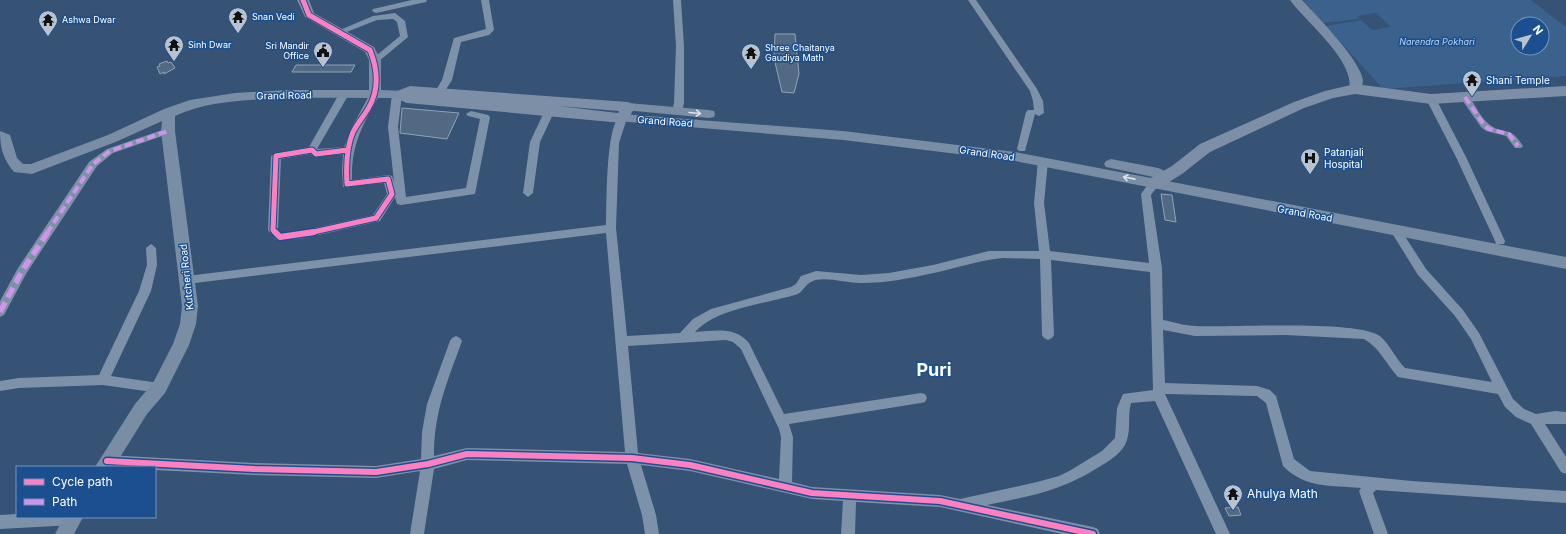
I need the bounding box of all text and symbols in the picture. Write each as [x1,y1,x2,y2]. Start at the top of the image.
temple icon: Snan Vedi [227,6,249,34]
temple icon: Ashwa Dwar [37,9,59,37]
place label: Snan Vedi [252,11,295,22]
place label: Ashwa Dwar [62,14,116,25]
north arrow [1510,16,1550,56]
text: N [1530,22,1546,38]
temple icon: Sinh Dwar [163,34,185,62]
water label: Narendra Pokhari [1399,36,1476,47]
place label: Sinh Dwar [188,39,232,50]
place label: Sri Mandir Office [265,40,310,61]
public building icon: Sri Mandir Office [312,40,334,68]
temple icon: Shree Chaitanya Gaudiya Math [740,42,762,70]
place label: Shree Chaitanya Gaudiya Math [765,42,835,63]
temple icon: Shani Temple [1461,69,1483,97]
place label: Shani Temple [1486,74,1550,86]
street label: Grand Road [256,89,312,101]
one-way arrow [688,109,701,117]
street label: Grand Road [637,113,693,129]
street label: Grand Road [959,143,1015,163]
place label: Patanjali Hospital [1324,146,1364,170]
hospital icon: Patanjali Hospital [1299,147,1321,175]
one-way arrow [1123,174,1136,182]
street label: Grand Road [1276,202,1334,224]
street label: Kutcheri Road [177,243,195,311]
district label: Puri [916,359,952,380]
legend [16,466,156,518]
text: Cycle path [52,474,113,489]
temple icon: Ahulya Math [1222,483,1244,511]
place label: Ahulya Math [1247,486,1318,501]
text: Path [52,494,77,509]

